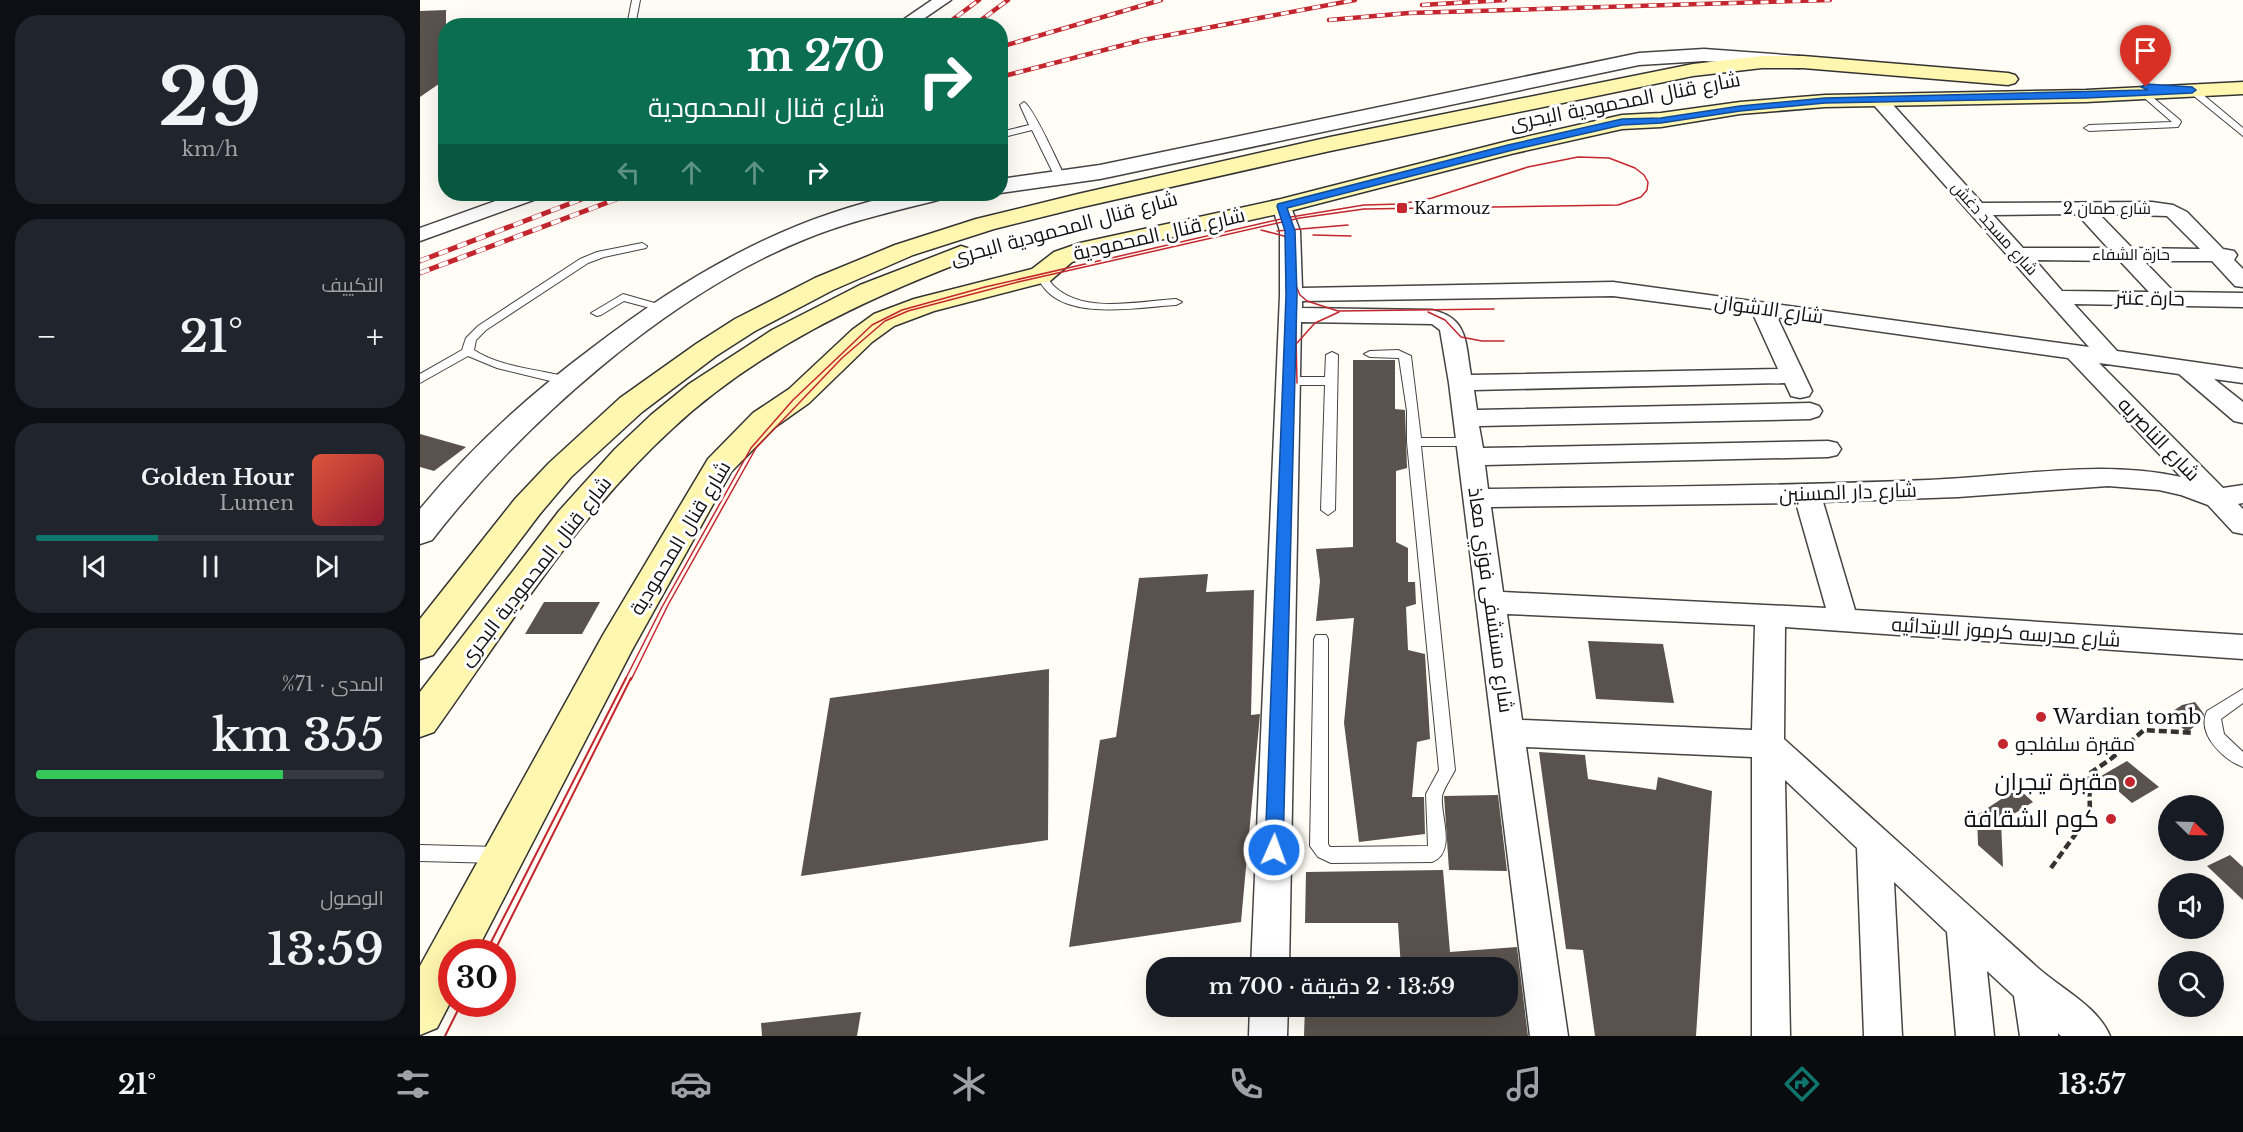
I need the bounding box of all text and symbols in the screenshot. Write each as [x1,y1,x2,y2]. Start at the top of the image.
pin [2120,25,2171,87]
text: 270 m [747,30,885,82]
icon: arrive [2129,34,2162,67]
icon: right [906,42,984,120]
text: 29 [158,49,262,146]
street label: شارع قنال المحمودية البحرى [1508,67,1743,137]
text: شارع قنال المحمودية [648,91,885,124]
text: km/h [182,137,238,161]
icon: left [612,156,645,189]
icon: ahead [675,156,708,189]
icon: ahead [738,156,771,189]
icon: right [801,156,834,189]
street label: شارع مسجد دغش [1946,177,2042,280]
street label: شارع قنال المحمودية البحرى [948,186,1180,270]
place label: Karmouz [1414,198,1490,218]
street label: شارع طمان 2 [2063,198,2151,220]
marker: Karmouz [1395,201,1409,215]
street label: شارع قنال المحمودية [1071,203,1247,265]
street label: حارة الشفاء [2092,244,2170,264]
text: التكييف [321,273,384,297]
street label: حارة عنتر [2114,285,2185,311]
street label: شارع الاشوان [1713,289,1825,330]
text: 21° [180,308,243,364]
text: − [36,316,57,357]
text: + [366,316,384,357]
street label: شارع الناصريه [2112,392,2205,487]
street label: شارع قنال المحمودية [625,457,737,620]
text: Golden Hour [141,464,294,491]
street label: شارع قنال المحمودية البحرى [454,471,618,672]
street label: شارع دار المسنين [1779,478,1917,508]
street label: شارع مستشفى فوزي معاذ [1459,486,1519,715]
text: Lumen [219,491,294,515]
icon: previous [78,550,111,583]
icon: pause [194,550,227,583]
icon: next [310,550,343,583]
street label: شارع مدرسه كرموز الابتدائيه [1891,612,2121,654]
text: المدى · 71% [281,672,384,696]
place label: Wardian tomb [2052,705,2201,729]
text: 355 km [212,707,384,763]
marker: Wardian tomb [2034,710,2048,724]
place label: مقبرة سلفلجو [2015,732,2135,756]
marker: مقبرة سلفلجو [1996,737,2010,751]
place label: مقبرة تيجران [1995,767,2118,796]
marker: مقبرة تيجران [2123,775,2137,789]
north arrow [2158,795,2224,861]
map controls [2158,795,2224,1017]
place label: كوم الشقافة [1964,804,2099,835]
marker: كوم الشقافة [2104,812,2118,826]
position arrow [1242,818,1306,882]
button: sound [2158,873,2224,939]
text: الوصول [320,886,384,910]
text: 13:59 [267,921,384,977]
speed limit sign: 30 [438,939,516,1017]
button: search [2158,951,2224,1017]
text: 13:59 · 2 دقيقة · 700 m [1209,973,1455,1000]
icon: filters [392,1063,434,1105]
icon: car [670,1063,712,1105]
icon: climate [948,1063,990,1105]
icon: phone [1225,1063,1267,1105]
icon: music [1503,1063,1545,1105]
icon: directions [1781,1063,1823,1105]
text: 21° [118,1068,156,1101]
text: 13:57 [2059,1068,2125,1101]

